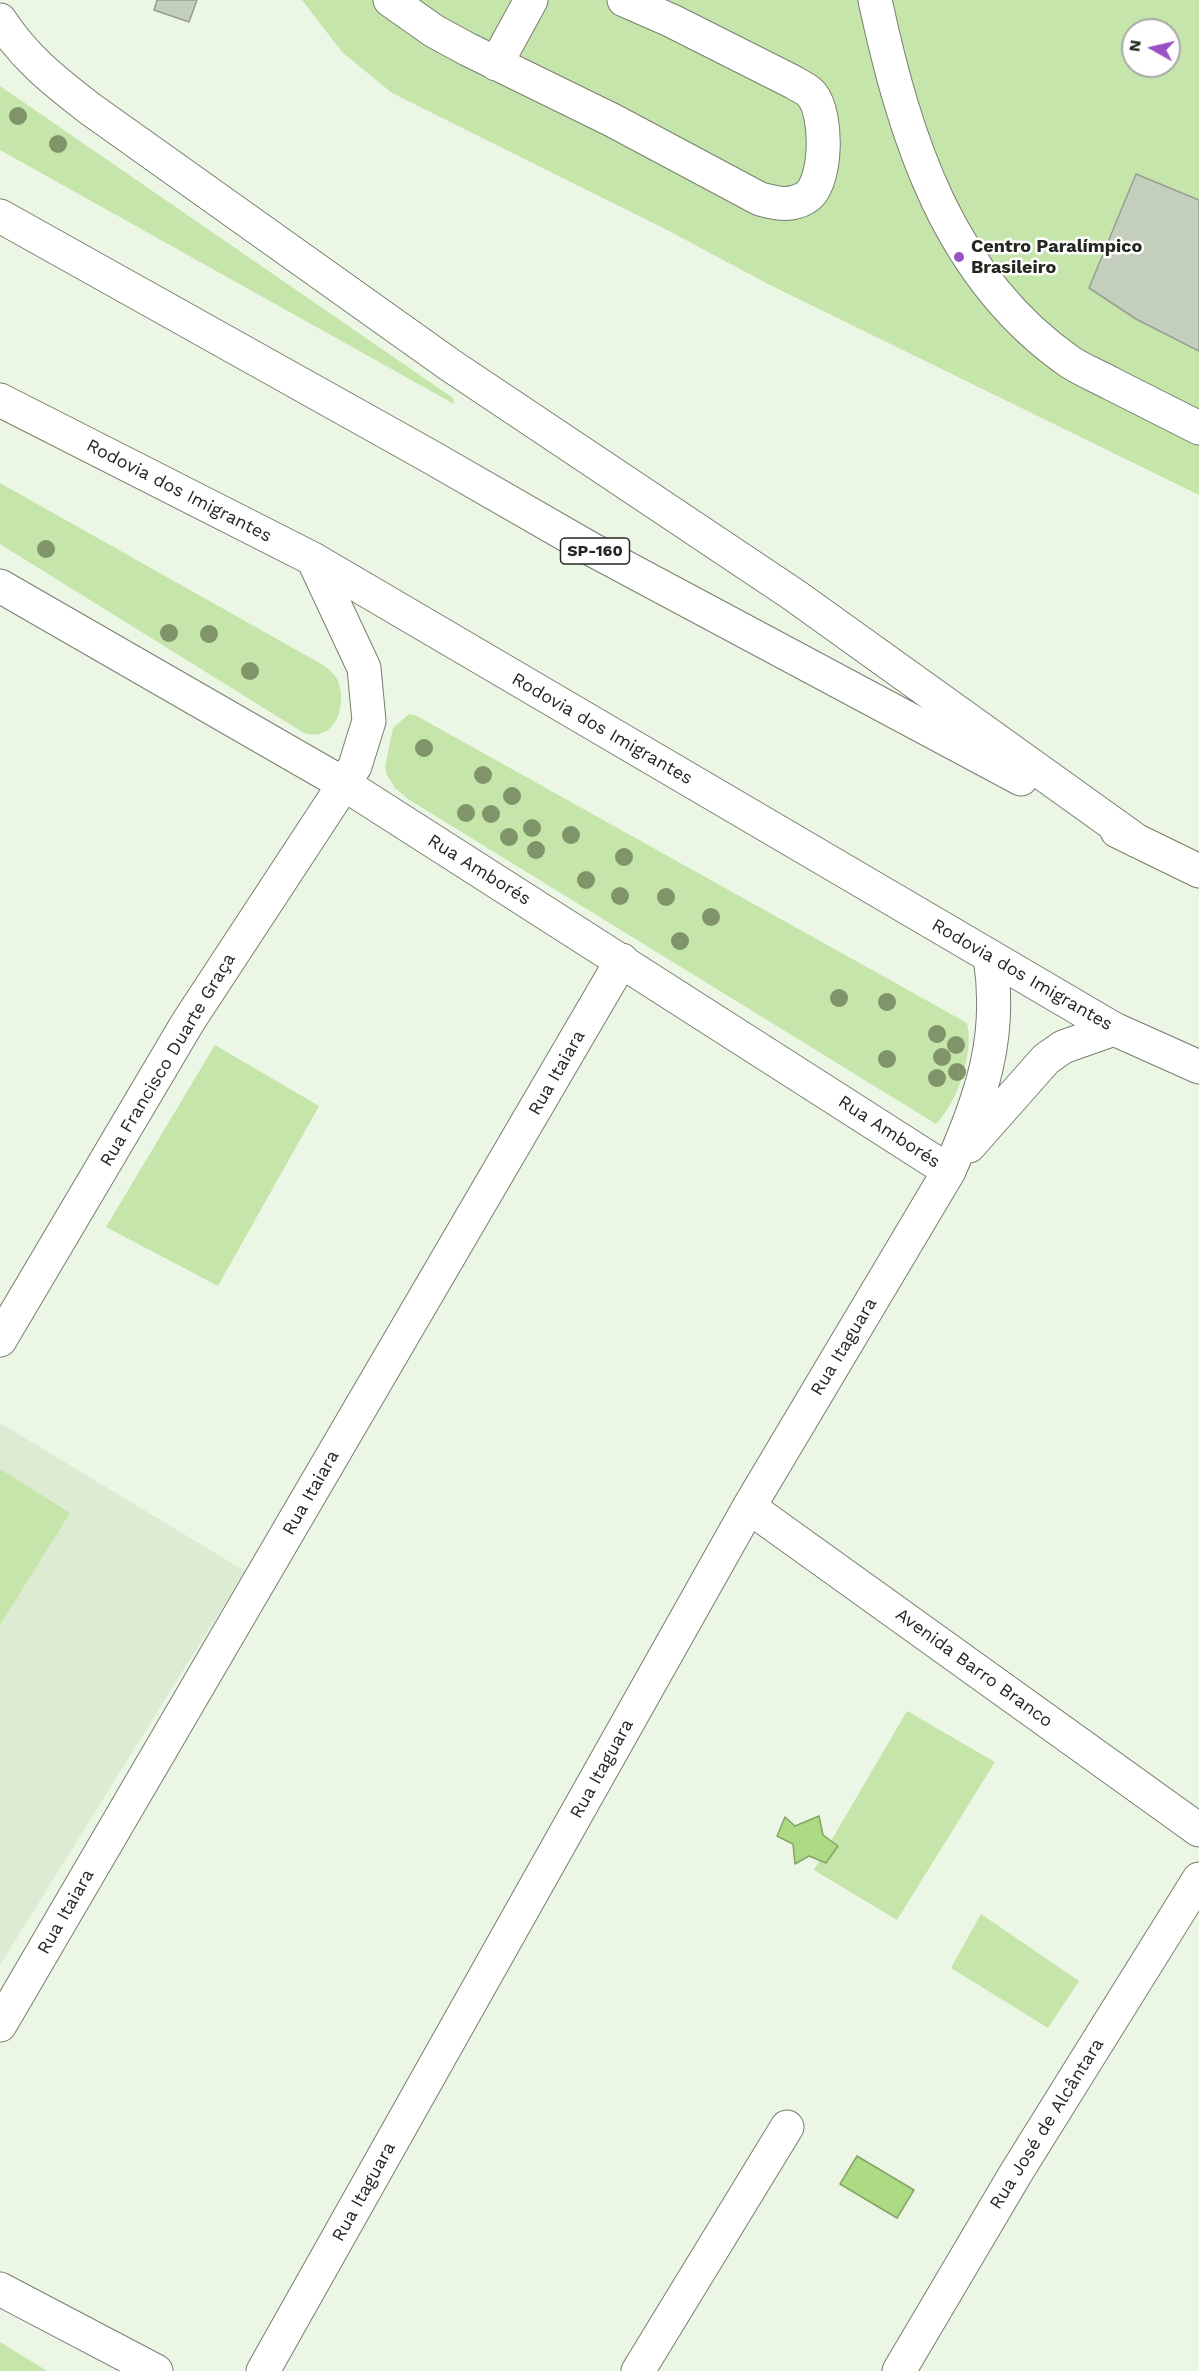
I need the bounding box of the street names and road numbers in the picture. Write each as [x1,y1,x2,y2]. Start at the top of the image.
street label: Rodovia dos Imigrantes [83,435,275,547]
road number: SP-160 [560,538,630,564]
street label: Rodovia dos Imigrantes [508,668,696,790]
street label: Rua Amborés [424,830,534,910]
street label: Rodovia dos Imigrantes [928,914,1116,1036]
street label: Rua Francisco Duarte Graça [96,949,240,1171]
street label: Rua Itaiara [524,1027,590,1119]
street label: Rua Amborés [834,1091,944,1173]
street label: Rua Itaguara [806,1294,882,1400]
street label: Rua Itaiara [278,1447,344,1539]
street label: Avenida Barro Branco [891,1604,1057,1732]
street label: Rua Itaguara [566,1715,638,1823]
street label: Rua Itaiara [33,1866,99,1958]
street label: Rua José de Alcântara [985,2035,1109,2213]
street label: Rua Itaguara [328,2138,400,2246]

